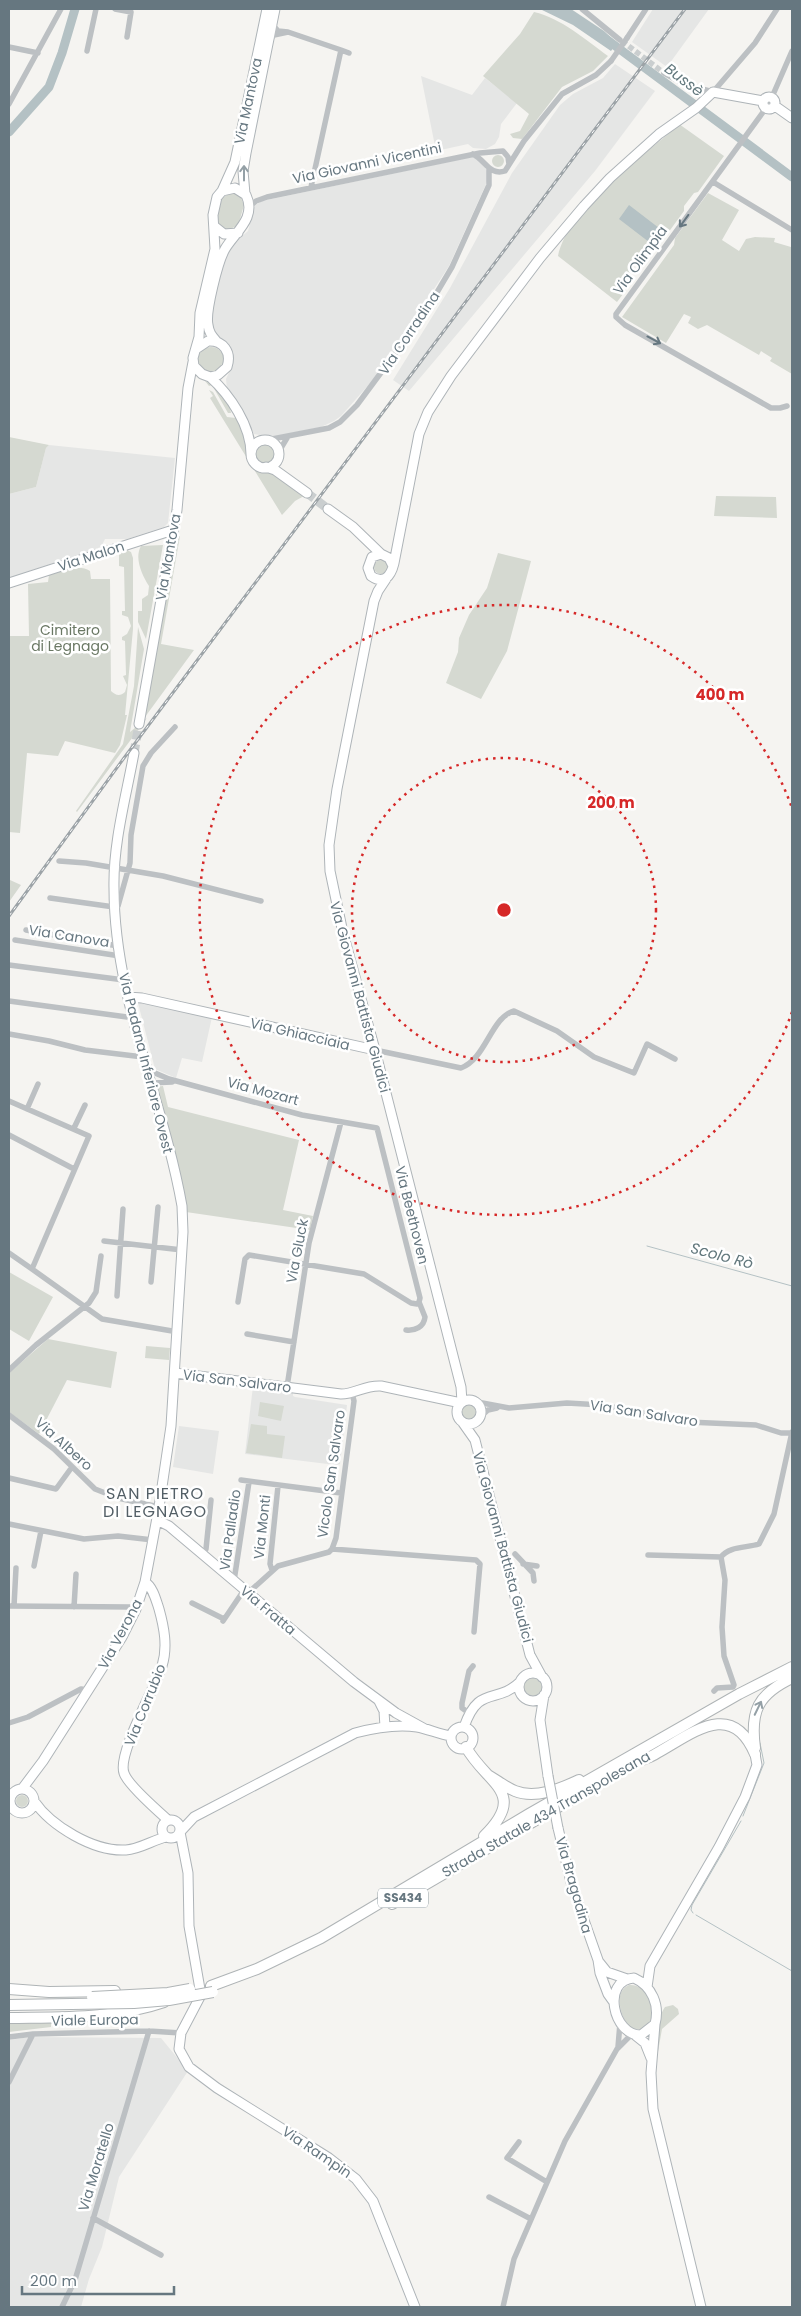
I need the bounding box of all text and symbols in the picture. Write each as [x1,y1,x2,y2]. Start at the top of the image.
street label: Via Mantova [229,56,267,146]
water label: Bussè [661,58,708,101]
street label: Via Giovanni Vicentini [291,137,443,189]
one-way arrow [239,165,249,182]
one-way arrow [678,214,689,228]
street label: Via Olimpia [608,221,672,299]
street label: Via Corradina [374,287,444,379]
one-way arrow [646,335,661,345]
street label: Via Mantova [151,512,185,602]
street label: Via Malon [55,536,127,576]
park label: Cimitero di Legnago [31,620,109,656]
text: 400 m [696,684,745,705]
text: 200 m [587,792,635,813]
street label: Via Giovanni Battista Giudici [325,899,395,1095]
centre of rings [495,901,513,919]
street label: Via Canova [27,920,111,952]
street label: Via Padana Inferiore Ovest [114,971,178,1155]
street label: Via Ghiacciaia [248,1013,352,1055]
street label: Via Mozart [225,1072,301,1110]
street label: Via Beethoven [390,1164,434,1266]
street label: Via Gluck [281,1216,313,1285]
water label: Scolo Rò [689,1237,756,1274]
street label: Via San Salvaro [182,1364,292,1398]
street label: Via San Salvaro [589,1395,699,1431]
street label: Vicolo San Salvaro [312,1408,350,1540]
street label: Via Albero [31,1413,97,1475]
street label: Via Giovanni Battista Giudici [468,1449,538,1645]
district label: SAN PIETRO DI LEGNAGO [103,1482,207,1523]
street label: Via Palladio [214,1488,246,1572]
street label: Via Monti [249,1494,275,1560]
street label: Via Fratta [236,1581,300,1639]
street label: Via Verona [93,1595,147,1673]
street label: Via Corrubio [119,1661,171,1749]
one-way arrow [754,1701,763,1716]
street label: Strada Statale 434 Transpolesana [438,1746,654,1882]
street label: Via Bragadina [551,1834,597,1936]
road number: SS434 [378,1889,428,1908]
street label: Viale Europa [51,2009,139,2031]
street label: Via Moratello [73,2120,119,2214]
street label: Via Rampin [278,2121,356,2183]
scale bar [22,2264,175,2296]
text: 200 m [30,2270,77,2291]

